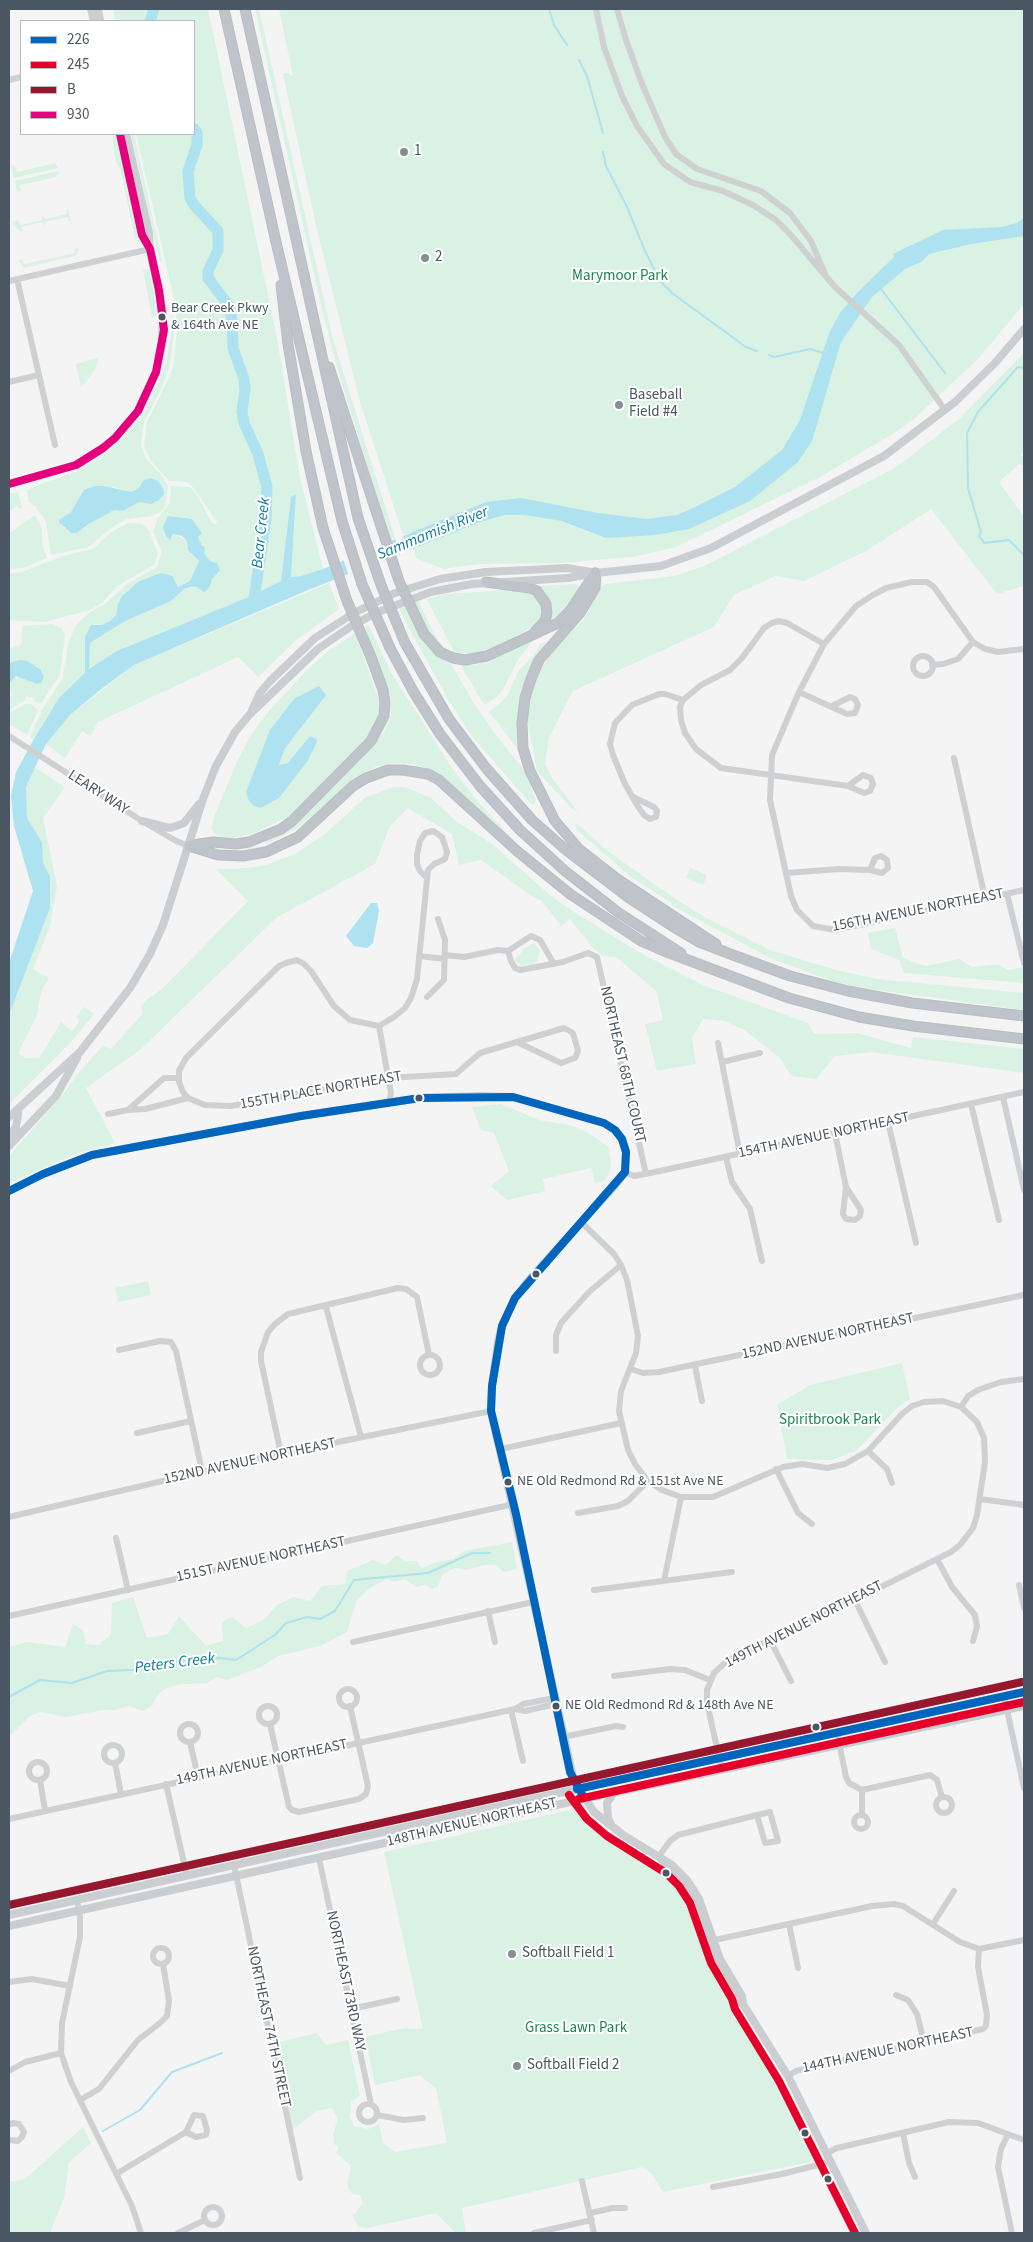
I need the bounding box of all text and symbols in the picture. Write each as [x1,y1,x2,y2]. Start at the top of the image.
legend [20,20,195,135]
text: 226 [67,29,89,50]
text: 245 [67,54,89,75]
text: B [67,79,76,100]
text: 930 [67,104,89,125]
place label: 1 [414,143,421,161]
marker: 1 [398,146,410,158]
place label: 2 [435,249,442,267]
marker: 2 [419,252,431,264]
park label: Marymoor Park [572,268,668,286]
place label: Bear Creek Pkwy & 164th Ave NE [171,301,268,334]
marker: Bear Creek Pkwy & 164th Ave NE [157,312,167,322]
place label: Baseball Field #4 [629,387,682,422]
marker: Baseball Field #4 [613,399,625,411]
water label: Bear Creek [249,497,275,569]
water label: Sammamish River [375,503,491,565]
street label: LEARY WAY [64,767,132,819]
street label: 156TH AVENUE NORTHEAST [831,886,1005,936]
street label: NORTHEAST 68TH COURT [595,985,649,1145]
street label: 155TH PLACE NORTHEAST [239,1068,403,1114]
unlabelled marker [414,1093,424,1103]
street label: 154TH AVENUE NORTHEAST [737,1109,911,1163]
unlabelled marker [531,1269,541,1279]
street label: 152ND AVENUE NORTHEAST [740,1310,916,1364]
park label: Spiritbrook Park [779,1412,881,1430]
street label: 152ND AVENUE NORTHEAST [162,1435,338,1489]
place label: NE Old Redmond Rd & 151st Ave NE [517,1474,724,1490]
marker: NE Old Redmond Rd & 151st Ave NE [503,1477,513,1487]
street label: 151ST AVENUE NORTHEAST [175,1533,347,1587]
street label: 149TH AVENUE NORTHEAST [722,1577,886,1673]
water label: Peters Creek [134,1650,216,1678]
place label: NE Old Redmond Rd & 148th Ave NE [565,1698,774,1714]
marker: NE Old Redmond Rd & 148th Ave NE [551,1701,561,1711]
unlabelled marker [811,1722,821,1732]
street label: 149TH AVENUE NORTHEAST [175,1736,349,1790]
street label: 148TH AVENUE NORTHEAST [385,1795,559,1851]
unlabelled marker [661,1868,671,1878]
street label: NORTHEAST 73RD WAY [321,1909,369,2053]
street label: NORTHEAST 74TH STREET [242,1945,294,2109]
place label: Softball Field 1 [522,1945,614,1963]
marker: Softball Field 1 [506,1948,518,1960]
park label: Grass Lawn Park [525,2020,627,2038]
street label: 144TH AVENUE NORTHEAST [801,2024,975,2078]
place label: Softball Field 2 [527,2057,619,2075]
marker: Softball Field 2 [511,2060,523,2072]
unlabelled marker [800,2128,810,2138]
unlabelled marker [823,2174,833,2184]

